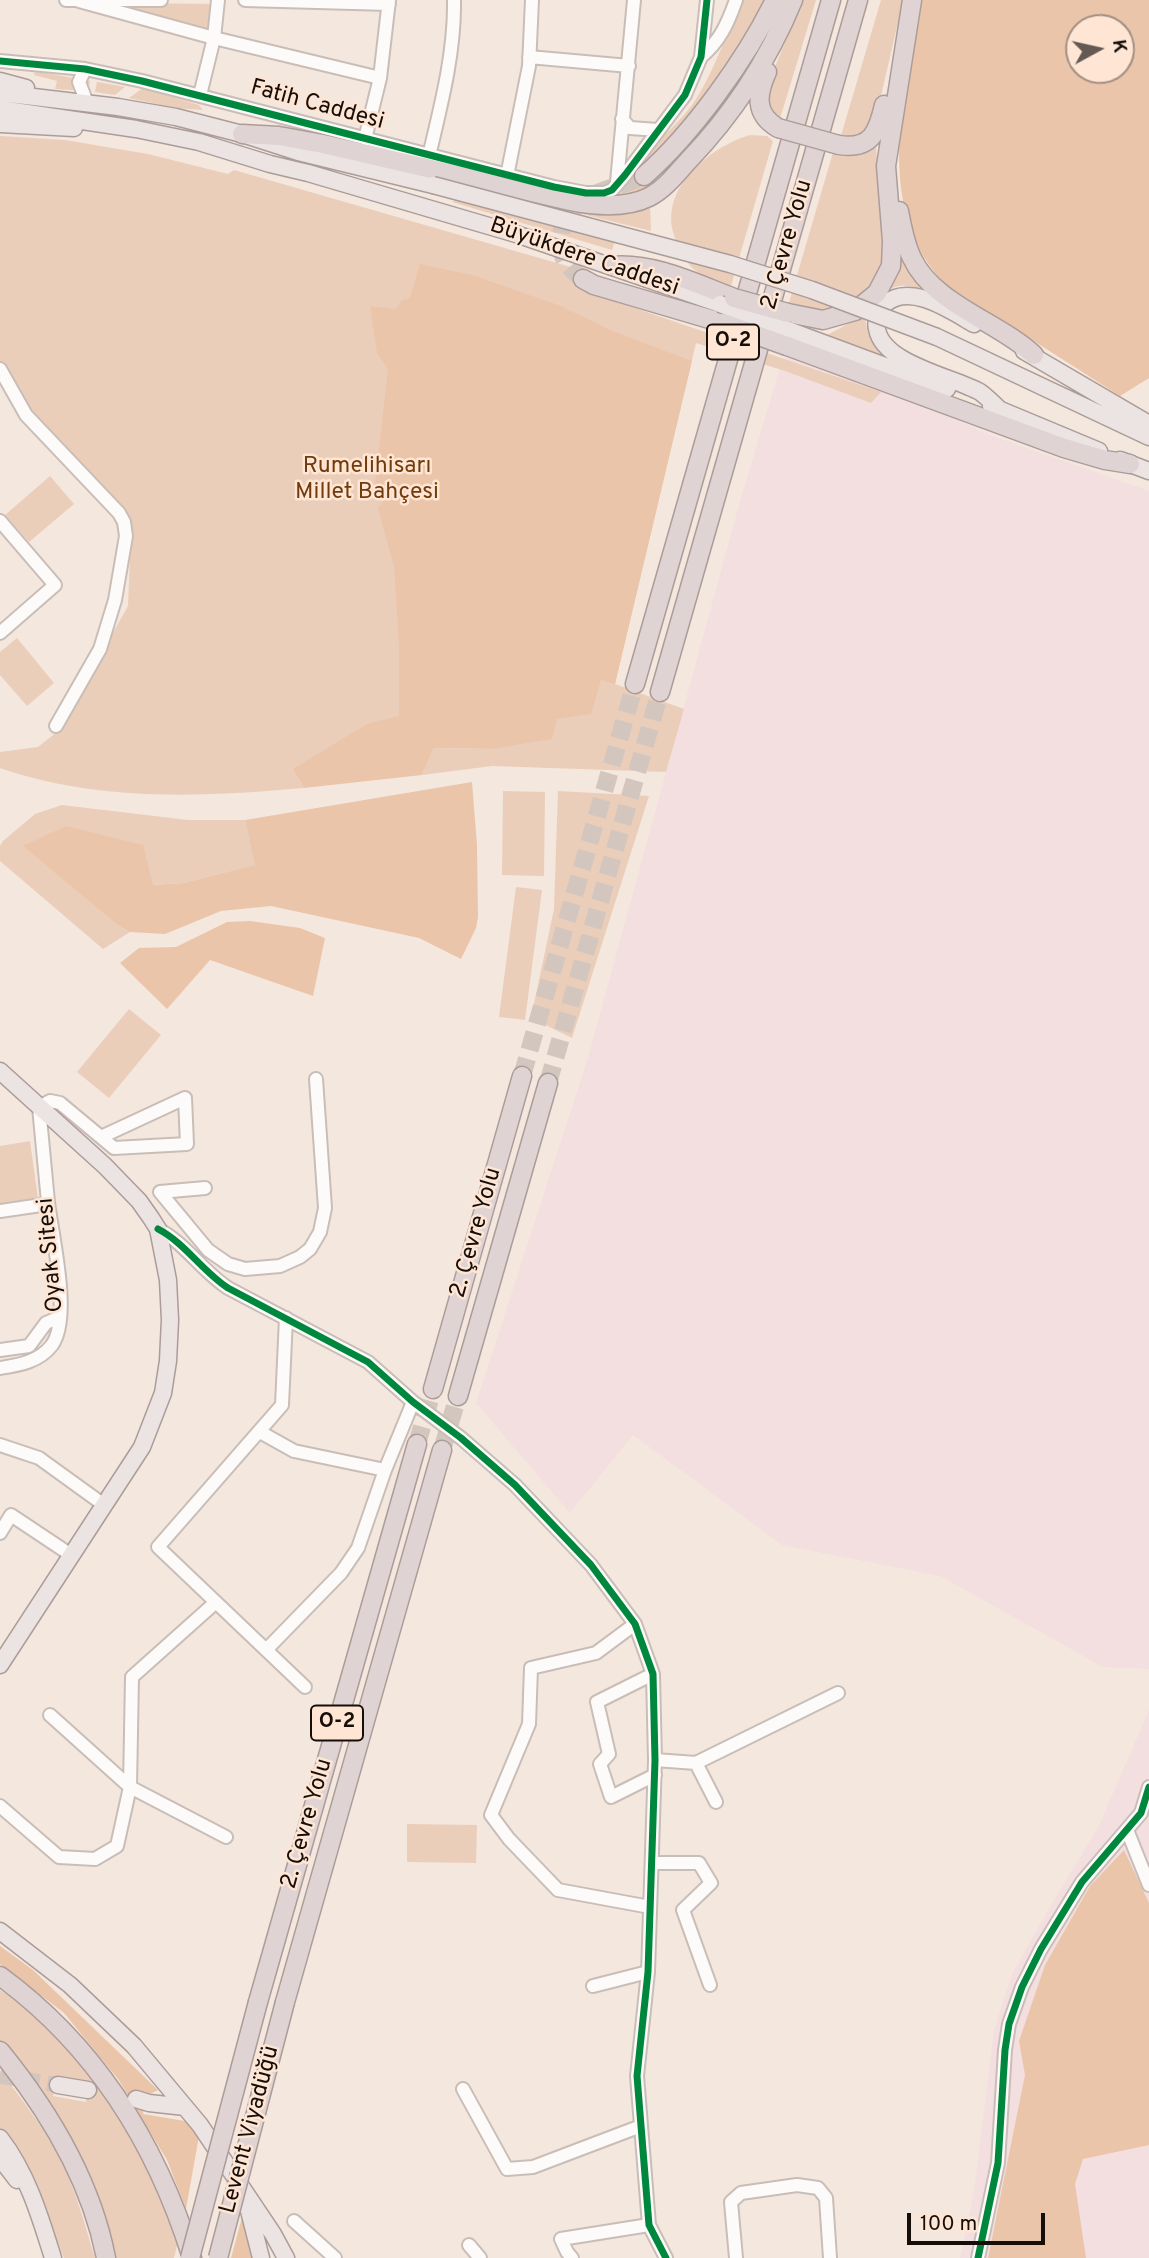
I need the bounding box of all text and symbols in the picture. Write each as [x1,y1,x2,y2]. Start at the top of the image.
north arrow [1065,14,1135,84]
text: K [1106,38,1132,55]
street label: Fatih Caddesi [247,75,387,137]
street label: 2. Çevre Yolu [756,177,820,313]
street label: Büyükdere Caddesi [486,213,682,303]
road number: O-2 [707,324,759,360]
park label: Rumelihisarı Millet Bahçesi [295,453,439,507]
street label: 2. Çevre Yolu [445,1165,509,1301]
street label: Oyak Sitesi [33,1197,71,1313]
road number: O-2 [311,1706,363,1740]
street label: 2. Çevre Yolu [276,1756,340,1892]
street label: Levent Viyadüğü [215,2043,287,2217]
scale bar [911,2198,1049,2242]
text: 100 m [920,2211,977,2238]

